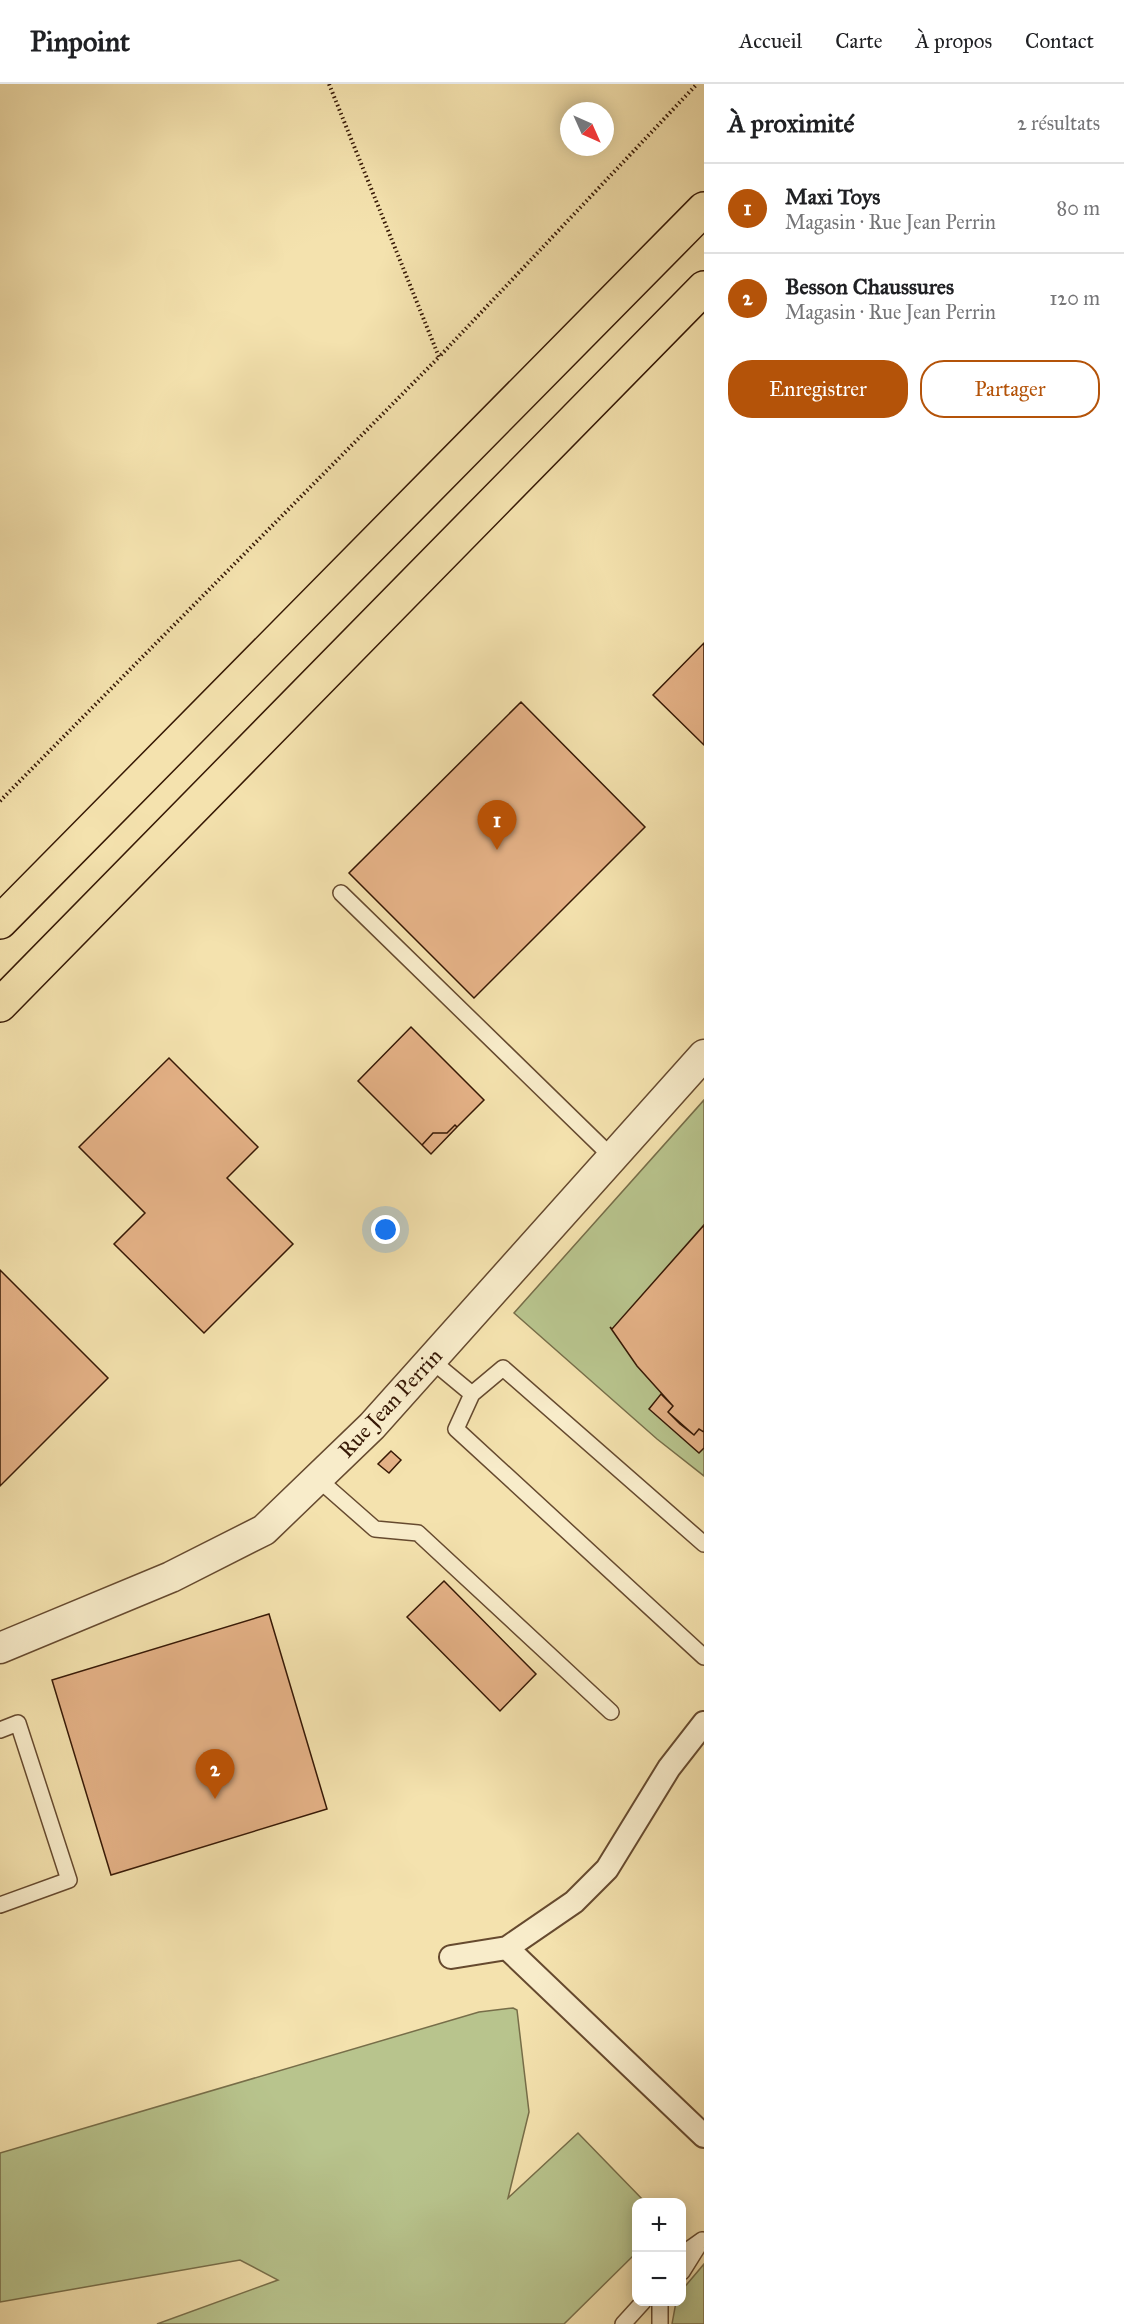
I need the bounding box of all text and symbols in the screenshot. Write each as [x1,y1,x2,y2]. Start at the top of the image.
text: Pinpoint [30,24,130,59]
text: Accueil [739,28,802,54]
text: Carte [835,28,883,54]
text: À propos [916,28,992,54]
text: Contact [1025,28,1094,54]
north arrow [560,102,614,156]
text: À proximité [728,107,854,139]
text: 2 résultats [1017,111,1100,135]
text: Maxi Toys [785,183,880,210]
text: 1 [744,196,751,220]
text: 80 m [1057,196,1100,220]
text: Magasin · Rue Jean Perrin [785,210,996,234]
text: Besson Chaussures [785,273,954,300]
text: 2 [743,286,752,310]
text: 120 m [1049,286,1100,310]
text: Magasin · Rue Jean Perrin [785,300,996,324]
button: Enregistrer [728,360,908,418]
button: Partager [920,360,1100,418]
pin: 1 [478,800,516,850]
your location [371,1215,400,1244]
street label: Rue Jean Perrin [332,1342,448,1463]
pin: 2 [196,1750,234,1799]
map controls [632,2198,686,2306]
button: + [632,2198,686,2252]
button: − [632,2252,686,2306]

